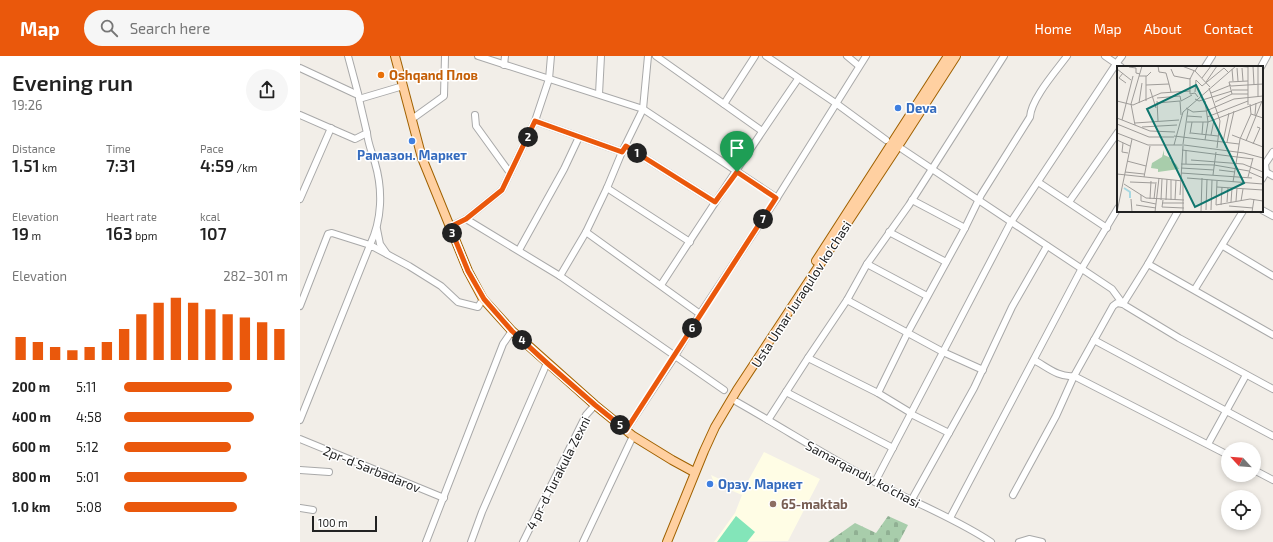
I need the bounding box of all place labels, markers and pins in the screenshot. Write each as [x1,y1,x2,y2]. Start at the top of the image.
place label: Oshqand Плов [389,67,478,83]
marker: Oshqand Плов [376,70,386,80]
place label: Deva [906,100,937,116]
marker: Deva [893,103,903,113]
pin: 2 [518,127,538,147]
pin [720,131,754,172]
marker: Рамазон. Маркет [407,136,417,146]
pin: 1 [627,143,647,163]
place label: Рамазон. Маркет [357,147,467,163]
pin: 7 [753,209,773,229]
pin: 3 [442,223,462,243]
pin: 6 [682,318,702,338]
pin: 4 [512,330,532,350]
pin: 5 [610,415,630,435]
place label: Орзу. Маркет [718,476,803,492]
marker: Орзу. Маркет [705,479,715,489]
place label: 65-maktab [781,496,848,512]
marker: 65-maktab [768,499,778,509]

